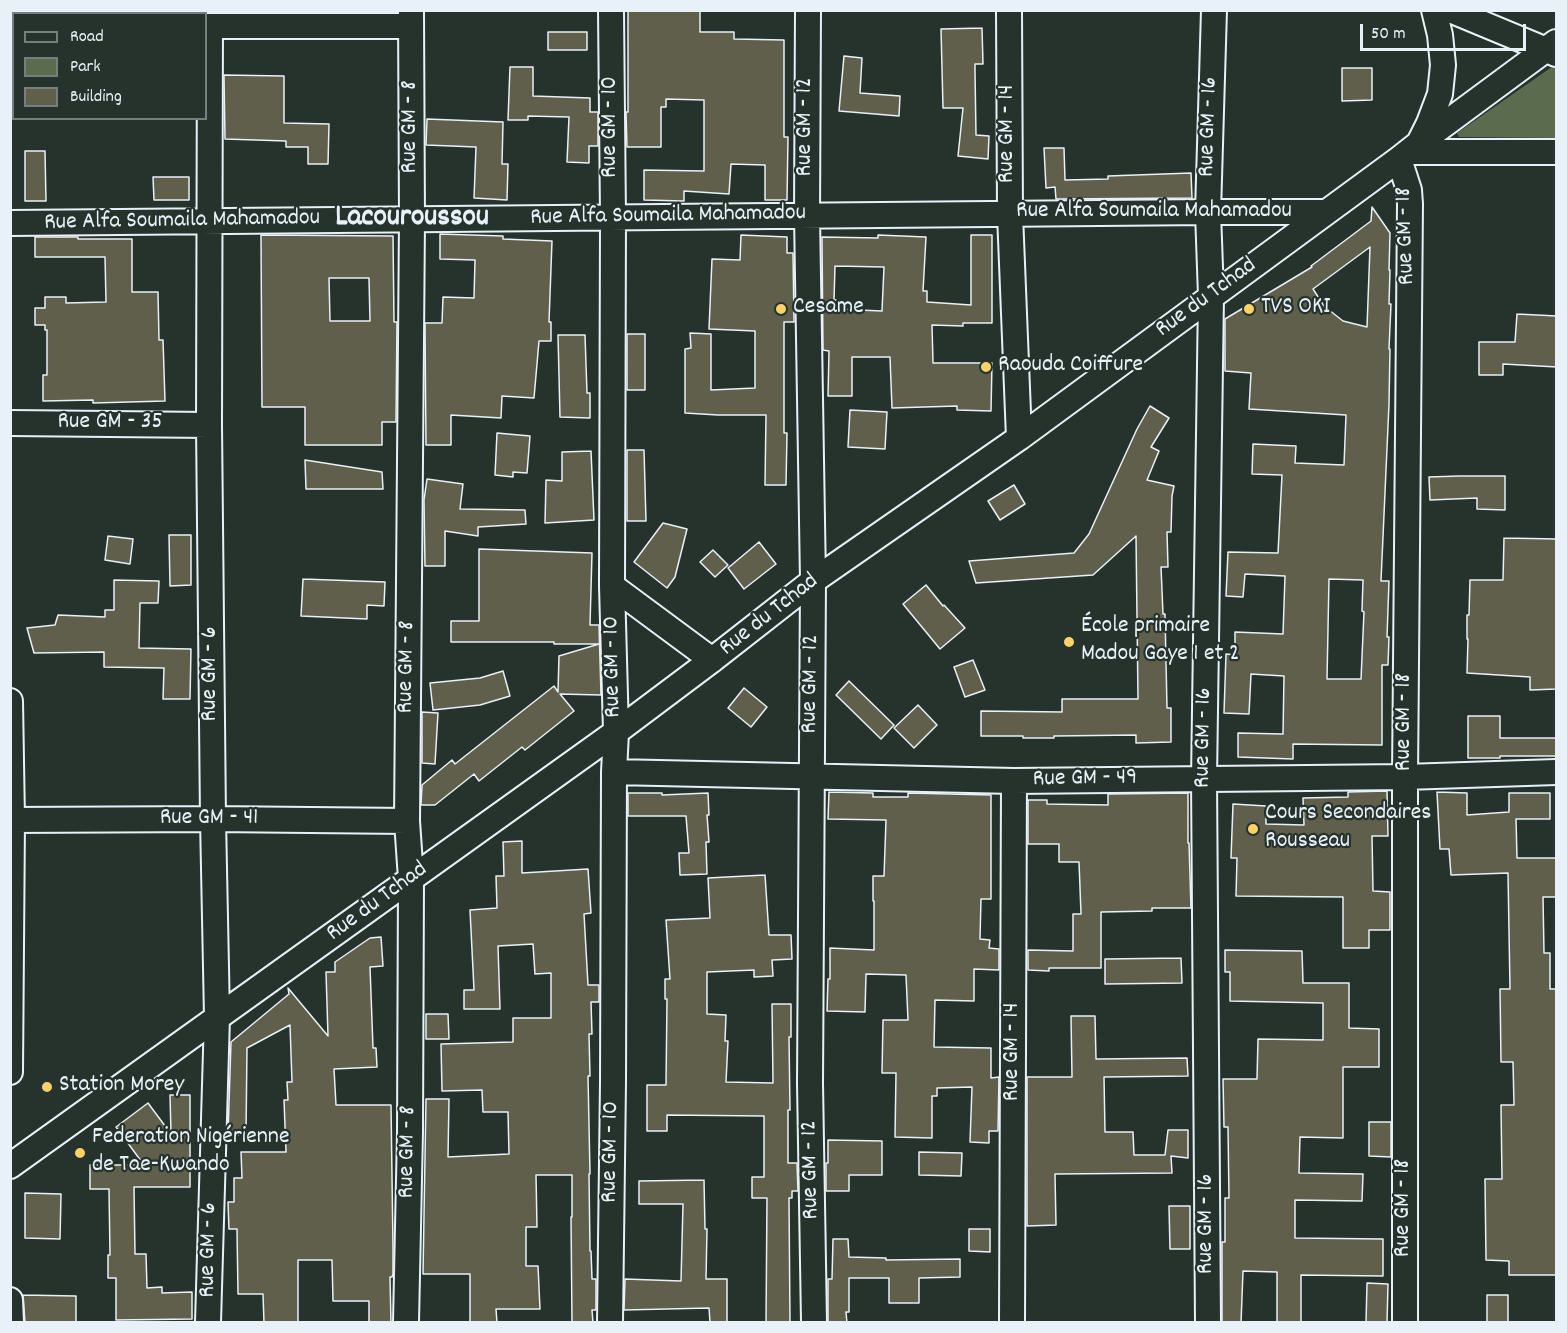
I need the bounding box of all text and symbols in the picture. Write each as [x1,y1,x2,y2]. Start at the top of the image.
legend [12,12,207,120]
scale bar [1363,12,1530,50]
text: 50 m [1371,22,1406,47]
text: Road [70,25,104,50]
text: Park [70,55,101,80]
street label: Rue GM - 10 [598,76,626,178]
street label: Rue GM - 16 [1194,76,1226,178]
street label: Rue GM - 12 [793,77,821,177]
street label: Rue GM - 8 [398,80,426,174]
text: Building [70,85,122,110]
street label: Rue GM - 14 [995,85,1023,183]
street label: Rue GM - 18 [1391,186,1423,286]
street label: Rue Alfa Soumaila Mahamadou [1016,199,1292,227]
street label: Rue Alfa Soumaila Mahamadou [530,200,806,234]
district label: Lacouroussou [335,202,489,238]
street label: Rue Alfa Soumaila Mahamadou [44,205,320,239]
street label: Rue du Tchad [1151,253,1263,345]
place label: Cesame [793,295,864,323]
place label: TVS OKI [1261,295,1331,323]
marker: Cesame [774,302,788,316]
marker: TVS OKI [1242,302,1256,316]
place label: Raouda Coiffure [998,353,1143,381]
marker: Raouda Coiffure [979,360,993,374]
street label: Rue GM - 35 [57,410,163,438]
street label: Rue du Tchad [715,568,825,664]
place label: École primaire Madou Gaye 1 et 2 [1081,614,1239,670]
street label: Rue GM - 10 [599,616,629,718]
street label: Rue GM - 8 [393,620,423,714]
street label: Rue GM - 6 [198,626,226,722]
street label: Rue GM - 12 [797,634,827,734]
marker: École primaire Madou Gaye 1 et 2 [1062,635,1076,649]
street label: Rue GM - 18 [1392,673,1420,771]
street label: Rue GM - 16 [1190,688,1220,788]
street label: Rue GM - 49 [1033,765,1137,795]
place label: Cours Secondaires Rousseau [1265,801,1431,857]
street label: Rue GM - 41 [160,806,258,834]
marker: Cours Secondaires Rousseau [1246,822,1260,836]
street label: Rue du Tchad [322,857,434,949]
street label: Rue GM - 14 [1000,1003,1028,1101]
place label: Station Morey [59,1073,184,1101]
marker: Station Morey [40,1080,54,1094]
street label: Rue GM - 10 [597,1101,627,1203]
street label: Rue GM - 8 [394,1105,424,1199]
street label: Rue GM - 12 [797,1120,827,1220]
place label: Federation Nigérienne de Tae-Kwando [92,1125,289,1181]
marker: Federation Nigérienne de Tae-Kwando [73,1146,87,1160]
street label: Rue GM - 18 [1391,1159,1419,1257]
street label: Rue GM - 16 [1194,1174,1222,1274]
street label: Rue GM - 6 [195,1202,225,1298]

